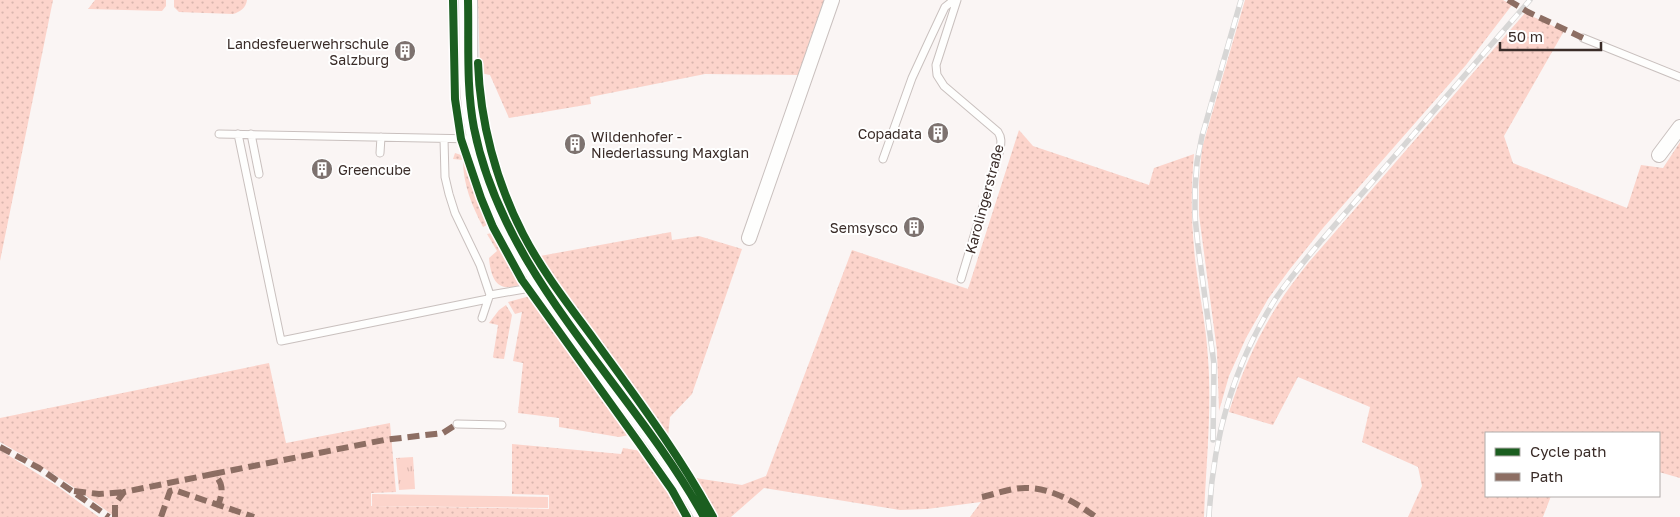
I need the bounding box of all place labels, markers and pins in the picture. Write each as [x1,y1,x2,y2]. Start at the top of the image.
place label: Landesfeuerwehrschule Salzburg [227,35,389,68]
building icon: Landesfeuerwehrschule Salzburg [393,39,417,63]
building icon: Copadata [926,121,950,145]
place label: Copadata [858,125,922,142]
place label: Wildenhofer - Niederlassung Maxglan [591,128,749,161]
building icon: Wildenhofer - Niederlassung Maxglan [563,132,587,156]
building icon: Greencube [310,157,334,181]
place label: Greencube [338,161,411,178]
building icon: Semsysco [902,215,926,239]
place label: Semsysco [830,219,898,236]

